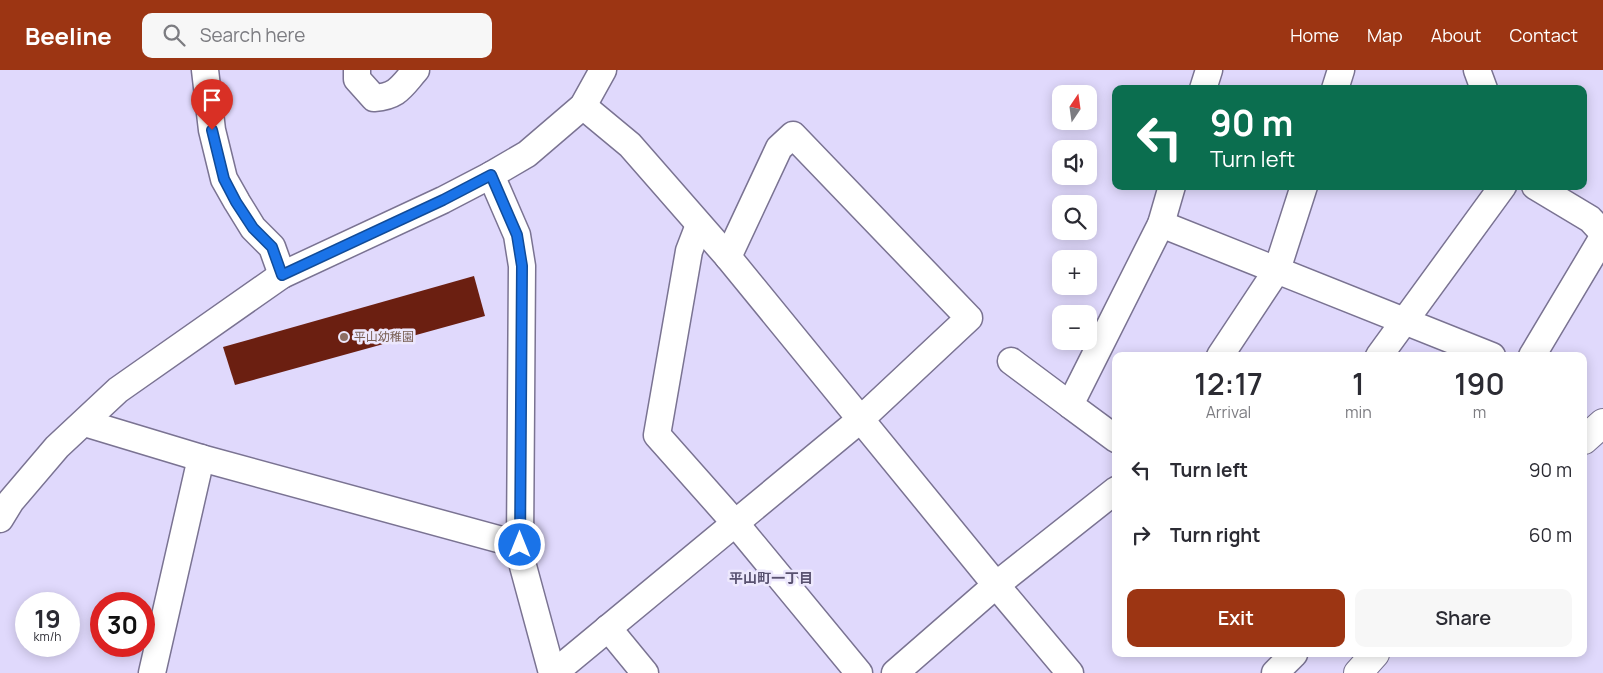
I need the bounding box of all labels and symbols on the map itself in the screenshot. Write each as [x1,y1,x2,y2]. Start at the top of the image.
pin [191,79,233,130]
north arrow [1052,85,1098,130]
place label: 平山幼稚園 [354,328,414,345]
marker: 平山幼稚園 [338,331,350,343]
position arrow [493,518,545,570]
district label: 平山町一丁目 [729,568,813,587]
speed limit sign: 30 [90,592,155,657]

